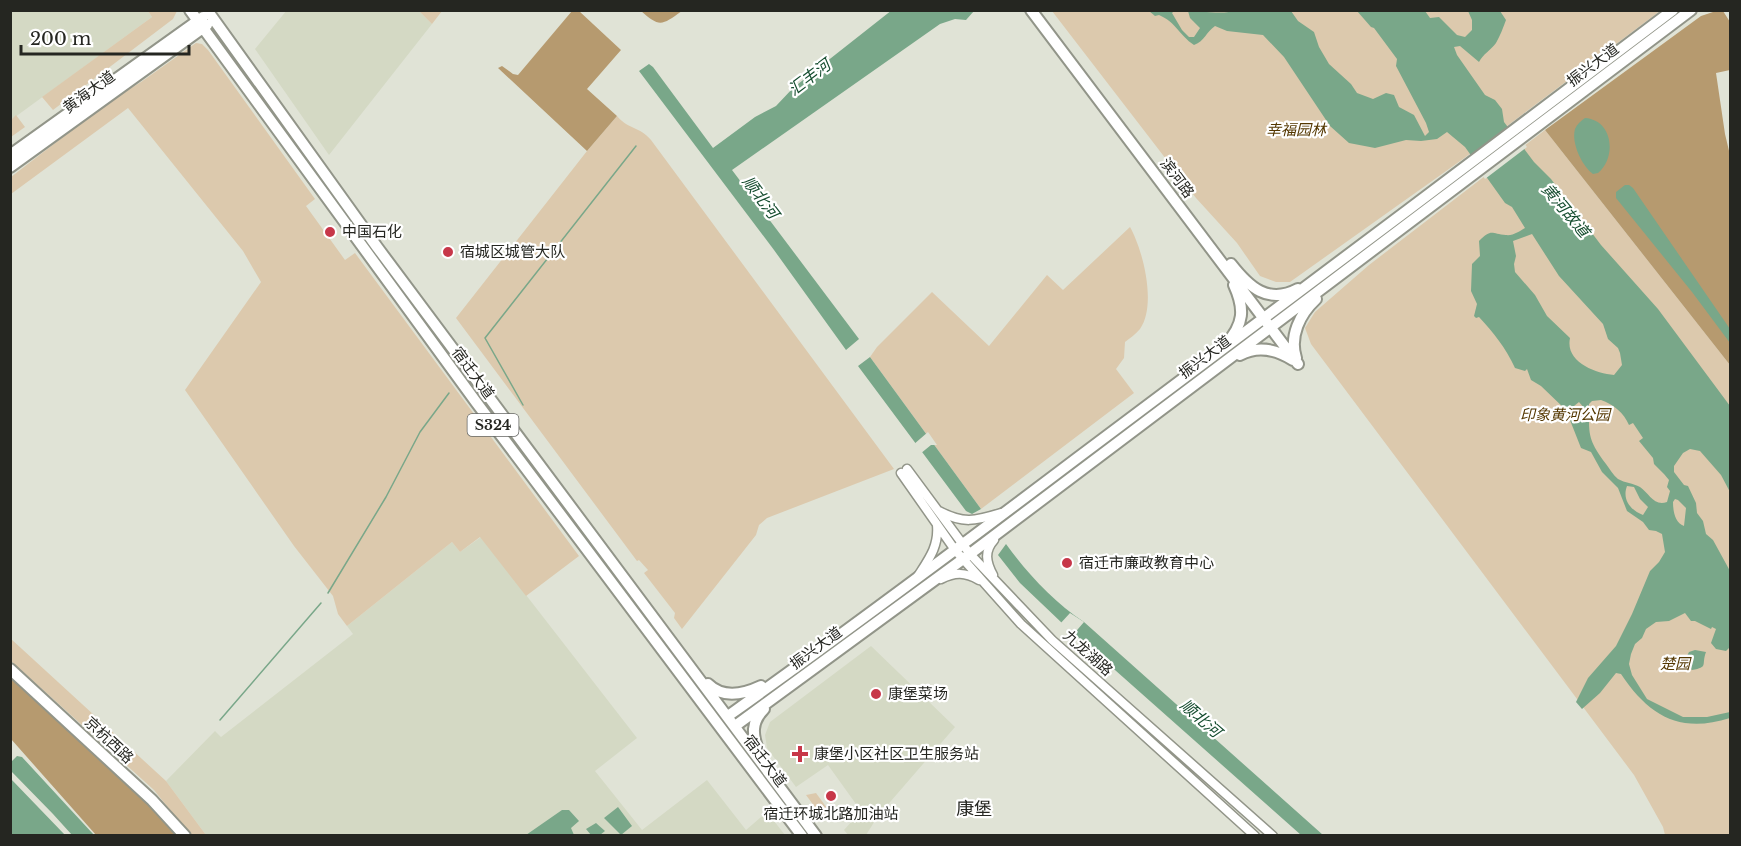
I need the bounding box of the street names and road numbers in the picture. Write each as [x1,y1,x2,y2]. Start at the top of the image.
street label: 振兴大道 [1563,39,1622,90]
street label: 黄海大道 [59,66,119,117]
street label: 滨河路 [1156,154,1199,201]
street label: 振兴大道 [1175,331,1234,382]
street label: 宿迁大道 [448,343,499,403]
road number: S324 [468,414,518,436]
street label: 振兴大道 [786,622,846,673]
street label: 九龙湖路 [1060,625,1117,680]
street label: 京杭西路 [81,712,138,767]
street label: 宿迁大道 [740,731,791,790]

